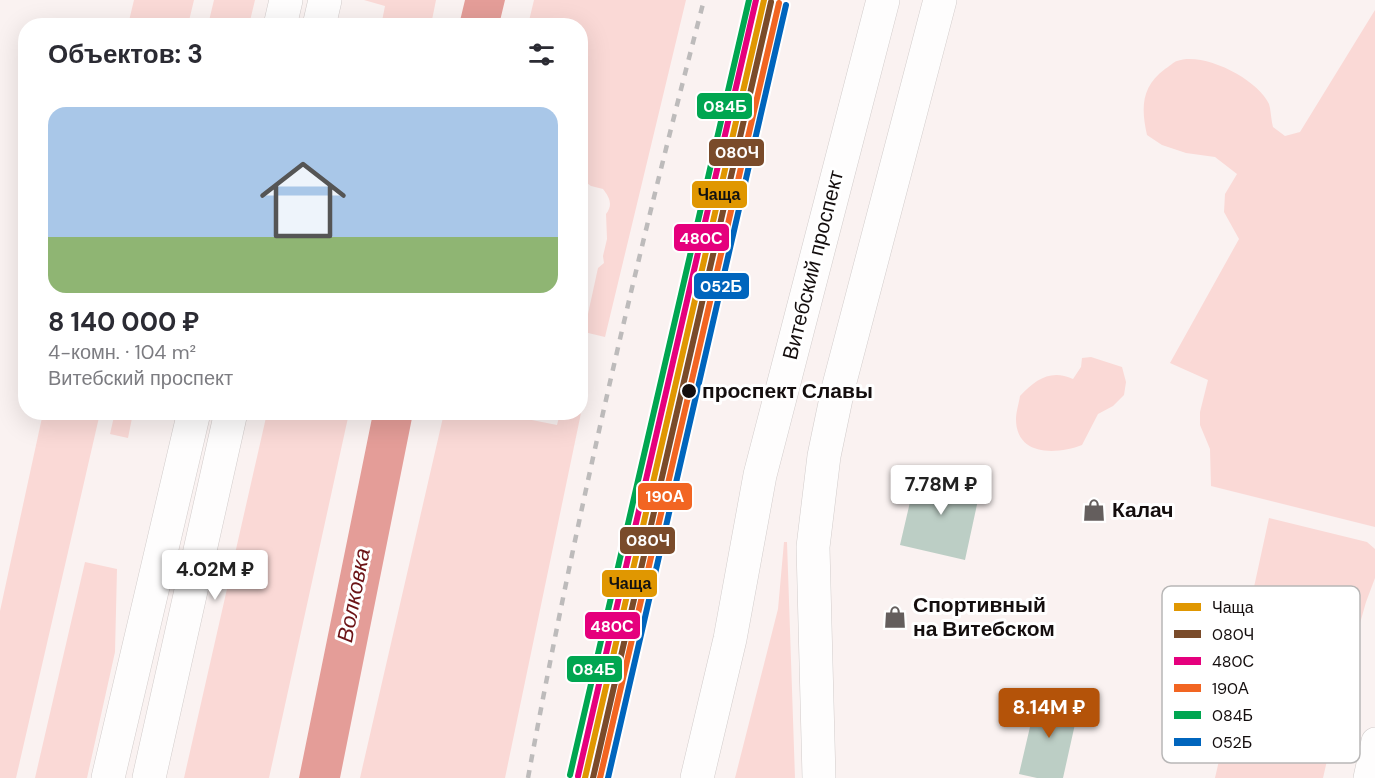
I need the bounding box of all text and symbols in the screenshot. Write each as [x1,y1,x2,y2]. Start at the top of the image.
text: Объектов: 3 [48,37,203,71]
icon: filters [525,38,558,71]
line badge: 084Б [696,92,753,120]
text: 084Б [703,96,747,117]
line badge: 080Ч [708,138,765,167]
text: 080Ч [715,142,759,163]
icon: home [249,146,357,254]
street label: Витебский проспект [776,167,850,363]
line badge: Чаща [691,180,748,209]
text: Чаща [698,184,740,205]
line badge: 480С [673,223,730,252]
text: 480С [679,228,723,249]
line badge: 052Б [693,272,750,300]
text: 052Б [700,276,742,297]
text: 8 140 000 ₽ [48,305,199,339]
text: 4-комн. · 104 m² [48,339,196,365]
text: Витебский проспект [48,365,233,391]
place label: проспект Славы [702,377,873,405]
marker: проспект Славы [680,382,698,400]
pin: 7.78M ₽ [886,465,996,516]
text: 7.78M ₽ [905,471,977,497]
line badge: 190А [637,482,693,511]
text: 190А [646,486,685,507]
place label: Калач [1112,496,1173,524]
shop icon: Калач [1081,497,1107,523]
line badge: 080Ч [619,526,676,555]
text: 080Ч [626,530,670,551]
water label: Волковка [330,545,377,645]
pin: 4.02M ₽ [160,550,270,601]
text: 4.02M ₽ [176,556,254,582]
line badge: Чаща [601,569,658,598]
text: Чаща [609,573,651,594]
legend [1162,586,1360,763]
place label: Спортивный на Витебском [913,591,1055,643]
text: Чаща [1212,597,1254,618]
shop icon: Спортивный на Витебском [882,604,908,630]
line badge: 480С [584,611,641,640]
text: 480С [590,616,634,637]
text: 080Ч [1212,624,1254,645]
text: 480С [1212,651,1254,672]
line badge: 084Б [566,655,623,683]
text: 084Б [572,659,616,680]
text: 190А [1212,678,1249,699]
pin: 8.14M ₽ [994,688,1104,739]
text: 8.14M ₽ [1013,694,1085,720]
text: 084Б [1212,705,1253,726]
text: 052Б [1212,732,1252,753]

